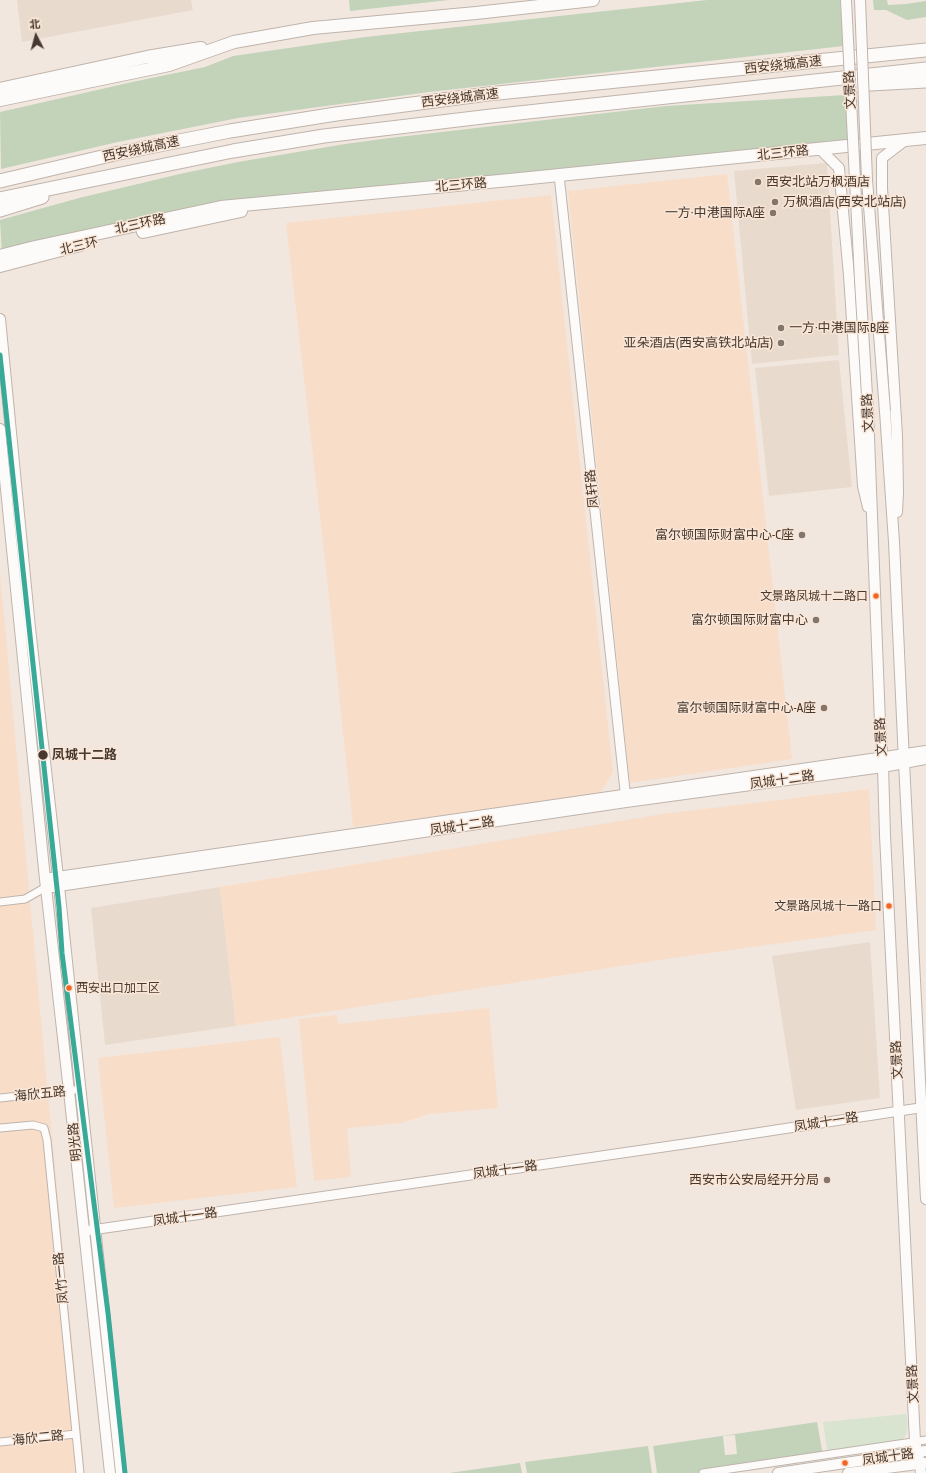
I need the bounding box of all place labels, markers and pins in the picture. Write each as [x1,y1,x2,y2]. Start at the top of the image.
place label: 西安北站万枫酒店 [766,174,870,190]
marker: 西安北站万枫酒店 [753,177,763,187]
place label: 万枫酒店(西安北站店) [783,194,906,210]
marker: 万枫酒店(西安北站店) [770,197,780,207]
place label: 一方·中港国际A座 [665,205,765,221]
marker: 一方·中港国际A座 [768,208,778,218]
place label: 一方·中港国际B座 [789,320,889,336]
marker: 一方·中港国际B座 [776,323,786,333]
place label: 亚朵酒店(西安高铁北站店) [624,335,773,351]
marker: 亚朵酒店(西安高铁北站店) [776,338,786,348]
place label: 富尔顿国际财富中心-C座 [655,527,794,543]
marker: 富尔顿国际财富中心-C座 [797,530,807,540]
place label: 文景路凤城十二路口 [760,589,868,603]
marker: 文景路凤城十二路口 [871,591,881,601]
place label: 富尔顿国际财富中心 [691,612,808,628]
marker: 富尔顿国际财富中心 [811,615,821,625]
place label: 富尔顿国际财富中心-A座 [676,700,816,716]
marker: 富尔顿国际财富中心-A座 [819,703,829,713]
place label: 凤城十二路 [52,747,117,763]
marker: 凤城十二路 [36,748,50,762]
place label: 文景路凤城十一路口 [774,899,882,913]
marker: 文景路凤城十一路口 [884,901,894,911]
place label: 西安出口加工区 [76,981,160,995]
marker: 西安出口加工区 [64,983,74,993]
place label: 西安市公安局经开分局 [689,1172,819,1188]
marker: 西安市公安局经开分局 [822,1175,832,1185]
unlabelled marker [840,1458,850,1468]

